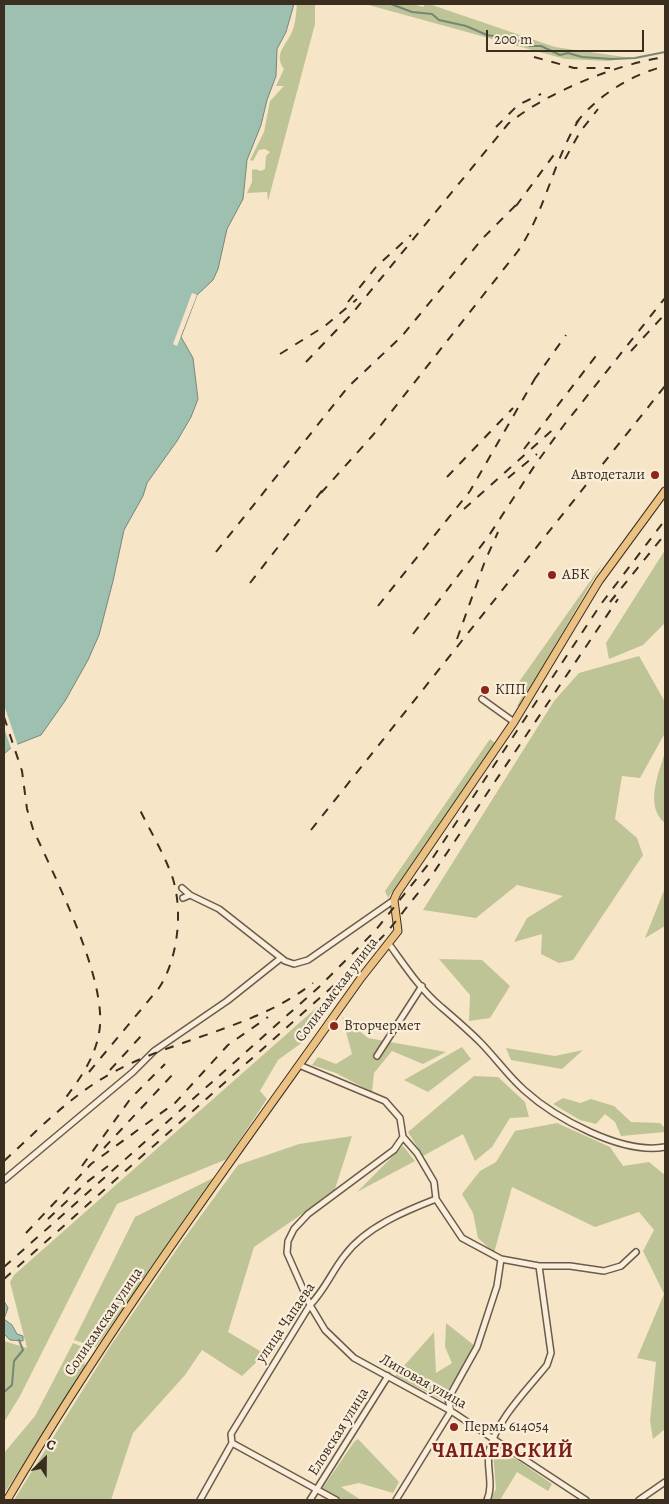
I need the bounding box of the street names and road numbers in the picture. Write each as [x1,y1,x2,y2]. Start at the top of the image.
street label: Соликамская улица [292,934,382,1046]
street label: Соликамская улица [61,1264,147,1380]
street label: улица Чапаева [252,1279,320,1367]
street label: Липовая улица [376,1351,470,1413]
street label: Еловская улица [305,1385,373,1479]

